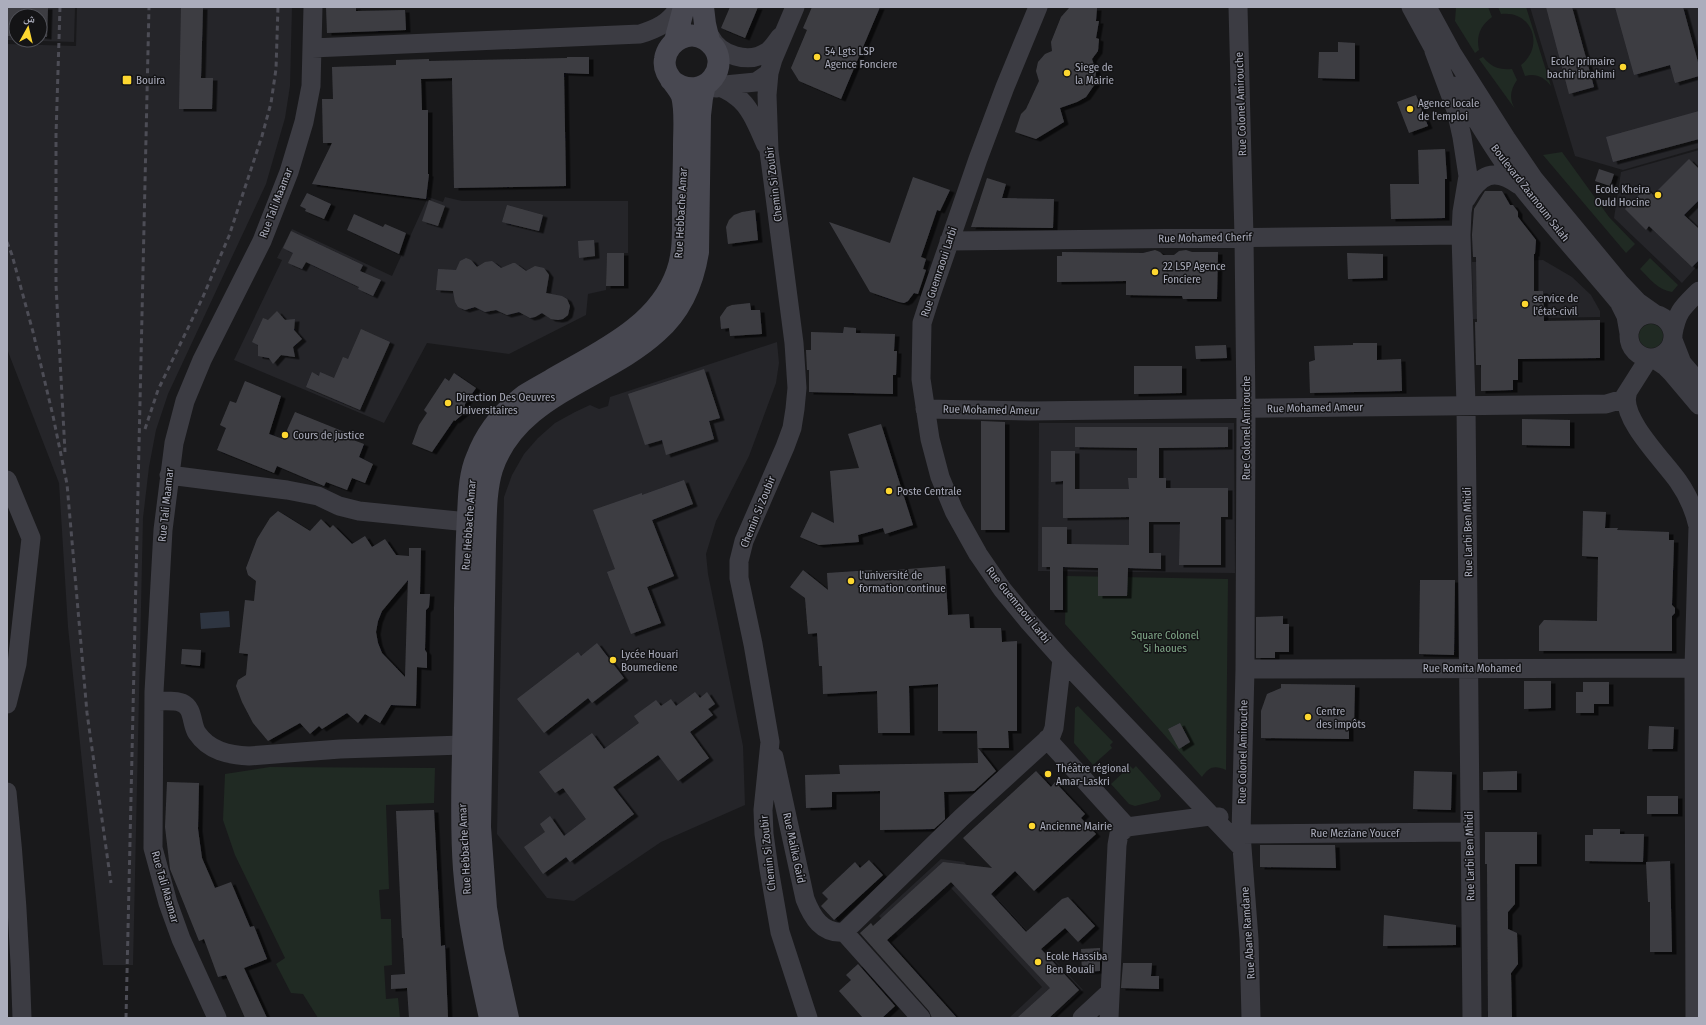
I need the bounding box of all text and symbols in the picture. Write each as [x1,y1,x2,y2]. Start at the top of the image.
north arrow [8,8,48,48]
text: ش [22,11,36,27]
place label: 54 Lgts LSP Agence Fonciere [825,45,897,71]
marker: 54 Lgts LSP Agence Fonciere [812,52,822,62]
street label: Rue Colonel Amirouche [1233,52,1249,156]
place label: Ecole primaire bachir ibrahimi [1547,55,1615,81]
place label: Siege de la Mairie [1075,61,1114,87]
marker: Ecole primaire bachir ibrahimi [1618,62,1628,72]
marker: Siege de la Mairie [1062,68,1072,78]
marker: Bouira [121,74,133,86]
place label: Bouira [136,74,165,87]
place label: Agence locale de l'emploi [1418,97,1479,123]
marker: Agence locale de l'emploi [1405,104,1415,114]
street label: Boulevard Zaamoum Salah [1488,142,1572,244]
street label: Chemin Si Zoubir [763,145,785,223]
street label: Rue Tali Maamar [257,166,295,240]
street label: Rue Hebbache Amar [672,167,690,259]
place label: Ecole Kheira Ould Hocine [1595,183,1650,209]
marker: Ecole Kheira Ould Hocine [1653,190,1663,200]
street label: Rue Guemraoui Larbi [918,225,960,319]
street label: Rue Mohamed Cherif [1158,231,1253,245]
place label: 22 LSP Agence Fonciere [1163,260,1226,286]
marker: 22 LSP Agence Fonciere [1150,267,1160,277]
place label: service de l'état-civil [1533,292,1579,318]
marker: service de l'état-civil [1520,299,1530,309]
street label: Rue Colonel Amirouche [1240,376,1253,480]
place label: Direction Des Oeuvres Universitaires [456,391,555,417]
marker: Direction Des Oeuvres Universitaires [443,398,453,408]
street label: Rue Mohamed Ameur [1267,401,1363,415]
street label: Rue Mohamed Ameur [943,403,1039,417]
place label: Cours de justice [293,429,364,442]
marker: Cours de justice [280,430,290,440]
street label: Rue Tali Maamar [156,467,176,543]
street label: Chemin Si Zoubir [738,474,778,550]
street label: Rue Hebbache Amar [459,479,479,571]
place label: Poste Centrale [897,485,962,498]
marker: Poste Centrale [884,486,894,496]
street label: Rue Larbi Ben Mhidi [1461,487,1475,577]
street label: Rue Guemraoui Larbi [983,564,1053,646]
place label: l'université de formation continue [859,569,946,595]
marker: l'université de formation continue [846,576,856,586]
park label: Square Colonel Si haoues [1131,629,1199,655]
place label: Lycée Houari Boumediene [621,648,678,674]
marker: Lycée Houari Boumediene [608,655,618,665]
street label: Rue Romita Mohamed [1423,662,1521,675]
street label: Rue Colonel Amirouche [1236,700,1250,804]
place label: Centre des impôts [1316,705,1366,731]
marker: Centre des impôts [1303,712,1313,722]
place label: Théâtre régional Amar-Laskri [1056,762,1130,788]
marker: Théâtre régional Amar-Laskri [1043,769,1053,779]
street label: Rue Hebbache Amar [456,803,474,895]
street label: Rue Larbi Ben Mhidi [1463,811,1477,901]
street label: Rue Malika Gaid [780,812,808,884]
street label: Chemin Si Zoubir [758,814,778,892]
place label: Ancienne Mairie [1040,820,1112,833]
marker: Ancienne Mairie [1027,821,1037,831]
street label: Rue Meziane Youcef [1311,827,1400,840]
street label: Rue Tali Maamar [149,850,182,925]
street label: Rue Abane Ramdane [1238,886,1258,980]
place label: Ecole Hassiba Ben Bouali [1046,950,1107,976]
marker: Ecole Hassiba Ben Bouali [1033,957,1043,967]

